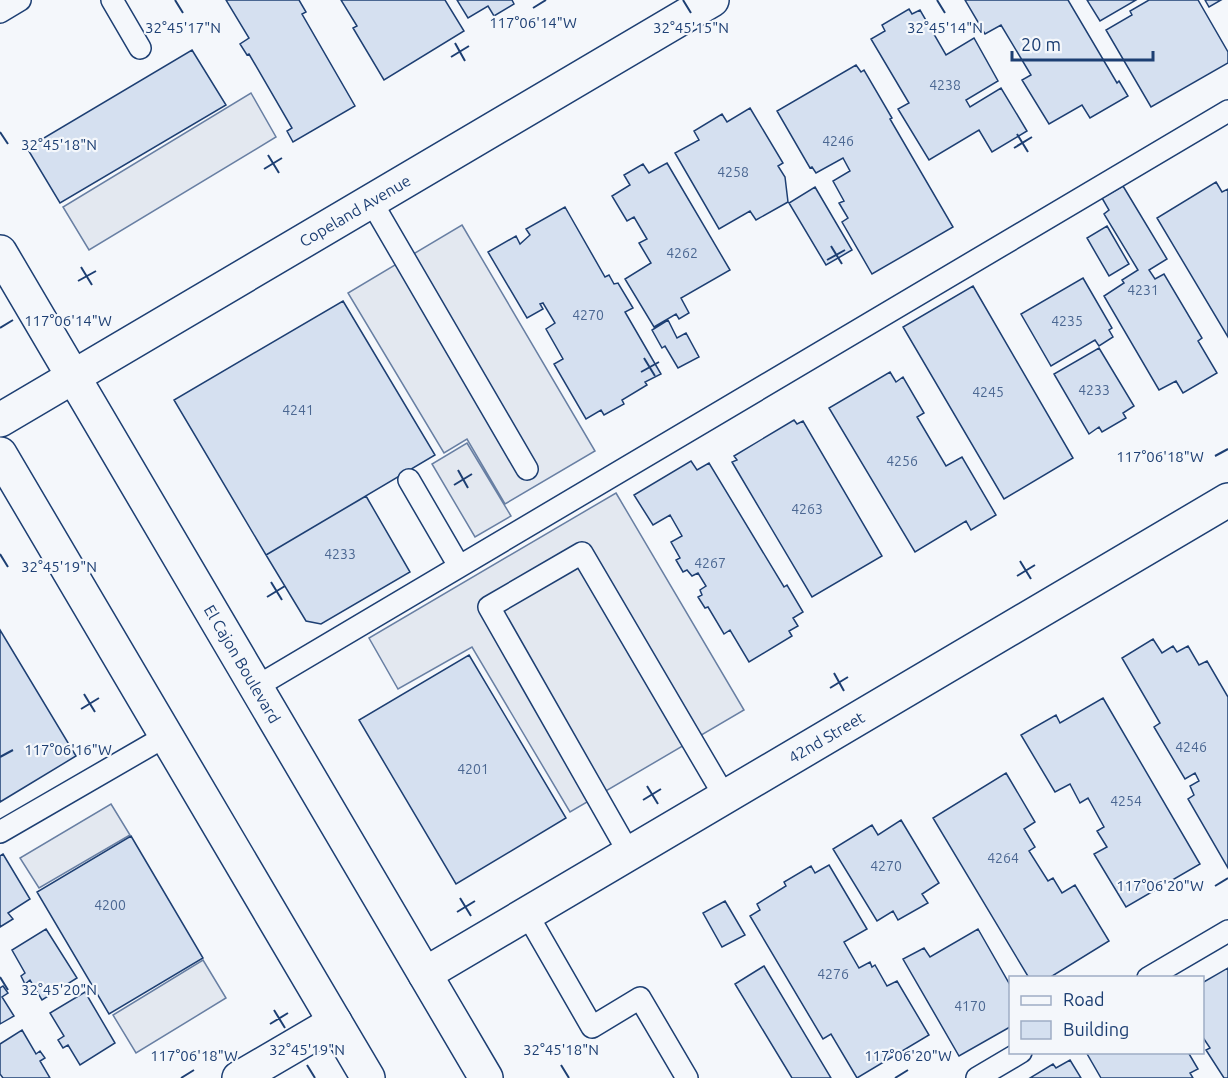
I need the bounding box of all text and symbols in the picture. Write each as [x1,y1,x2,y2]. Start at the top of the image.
text: 117°06'14"W [489,14,577,31]
text: 32°45'17"N [145,19,221,36]
text: 32°45'15"N [653,19,729,36]
text: 32°45'14"N [907,19,983,36]
scale bar [1012,24,1153,62]
text: 20 m [1021,34,1061,54]
house number: 4238 [929,77,961,93]
house number: 4246 [822,133,854,149]
text: 32°45'18"N [21,136,97,153]
house number: 4258 [717,164,749,180]
street label: Copeland Avenue [296,171,414,250]
house number: 4262 [666,245,698,261]
house number: 4231 [1127,282,1159,298]
house number: 4270 [572,307,604,323]
text: 117°06'14"W [24,312,112,329]
house number: 4235 [1051,313,1083,329]
house number: 4233 [1078,382,1110,398]
house number: 4245 [972,384,1004,400]
house number: 4241 [282,402,314,418]
text: 117°06'18"W [1116,448,1204,465]
house number: 4256 [886,453,918,469]
house number: 4263 [791,501,823,517]
house number: 4233 [324,546,356,562]
house number: 4267 [694,555,726,571]
text: 32°45'19"N [21,558,97,575]
street label: El Cajon Boulevard [201,602,284,726]
street label: 42nd Street [785,707,868,766]
house number: 4246 [1175,739,1207,755]
text: 117°06'16"W [24,741,112,758]
house number: 4201 [457,761,489,777]
house number: 4254 [1110,793,1142,809]
house number: 4264 [987,850,1019,866]
house number: 4270 [870,858,902,874]
text: 117°06'20"W [1116,877,1204,894]
house number: 4200 [94,897,126,913]
house number: 4276 [817,966,849,982]
legend [1009,976,1204,1054]
text: 32°45'20"N [21,981,97,998]
text: Road [1063,989,1105,1009]
house number: 4170 [954,998,986,1014]
text: Building [1063,1019,1129,1039]
text: 32°45'19"N [269,1041,345,1058]
text: 32°45'18"N [523,1041,599,1058]
text: 117°06'18"W [150,1047,238,1064]
text: 117°06'20"W [864,1047,952,1064]

